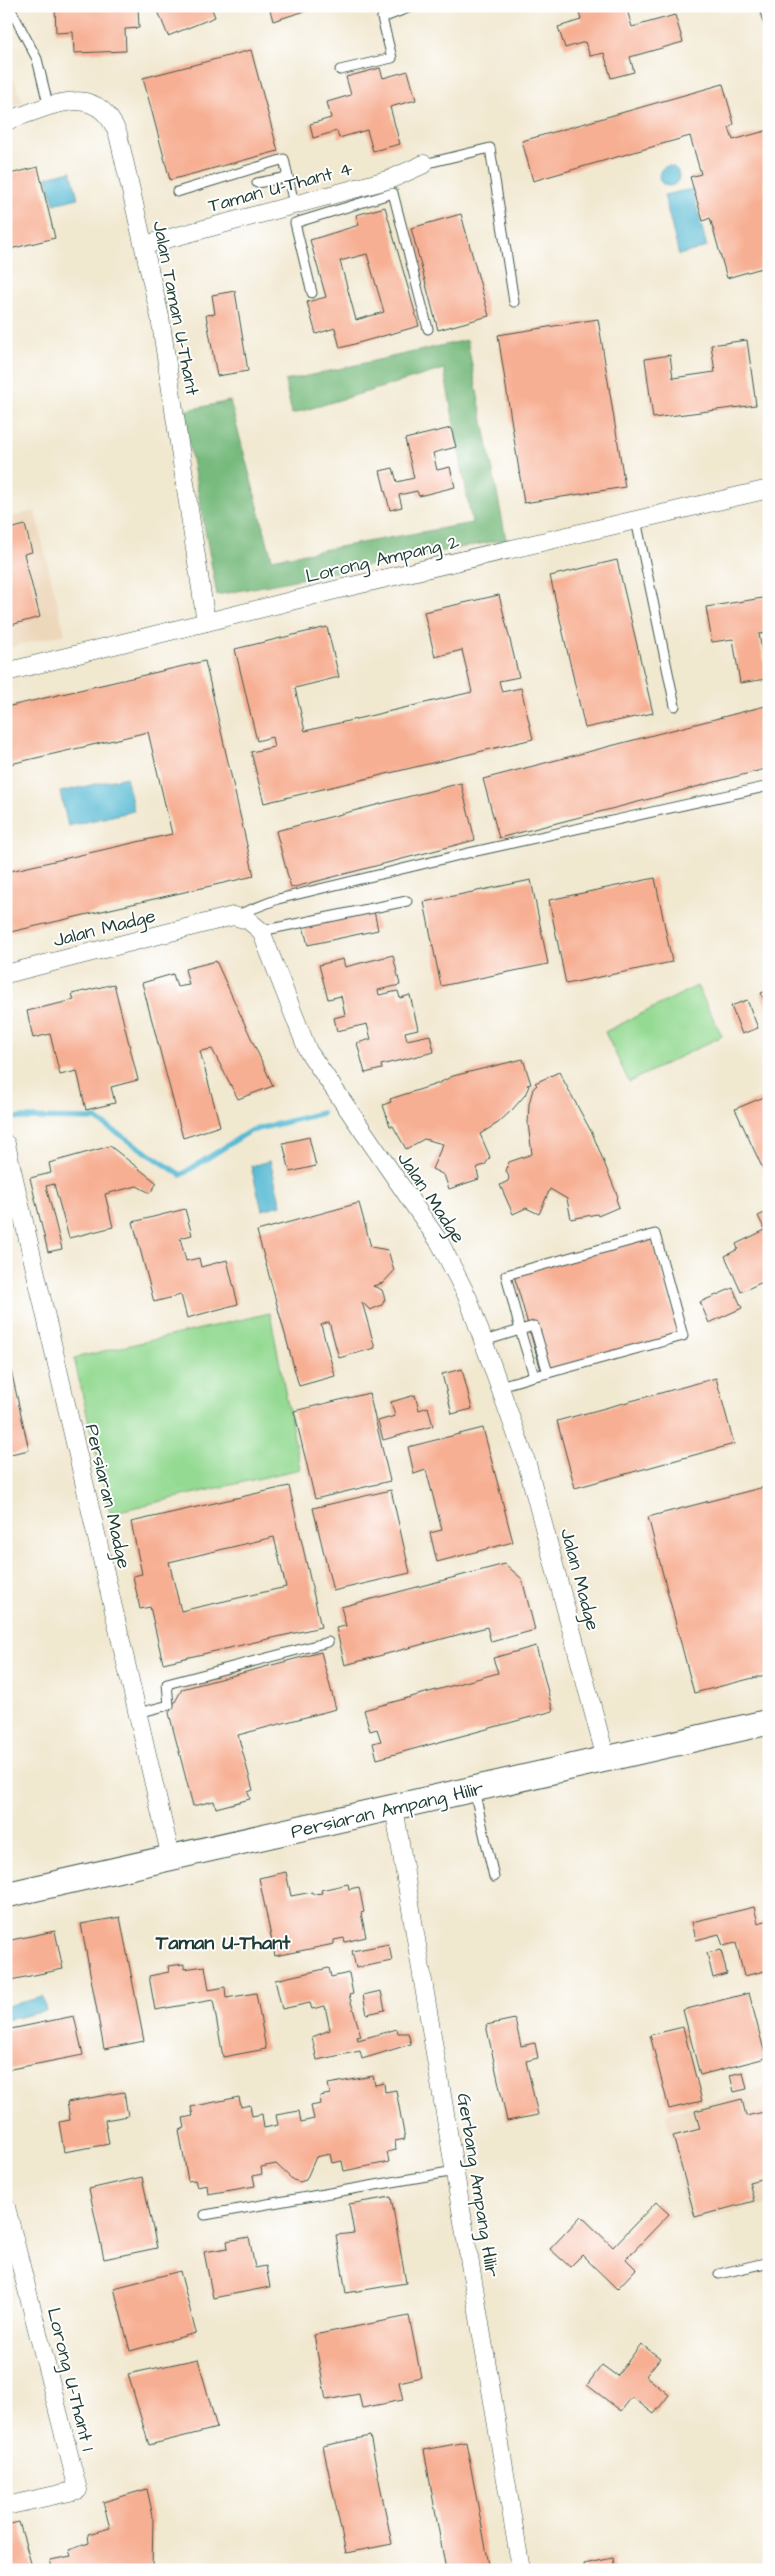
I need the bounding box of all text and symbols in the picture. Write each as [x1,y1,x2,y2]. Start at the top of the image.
street label: Taman U-Thant 4 [205,155,356,220]
street label: Jalan Taman U-Thant [145,219,206,398]
street label: Lorong Ampang 2 [303,529,462,591]
street label: Jalan Madge [50,903,159,955]
street label: Jalan Madge [389,1147,471,1249]
street label: Persiaran Madge [77,1421,137,1571]
street label: Jalan Madge [552,1525,606,1634]
street label: Persiaran Ampang Hilir [288,1775,487,1847]
district label: Taman U-Thant [155,1929,291,1957]
street label: Gerbang Ampang Hilir [449,2091,505,2280]
street label: Lorong U-Thant 1 [39,2305,102,2455]

